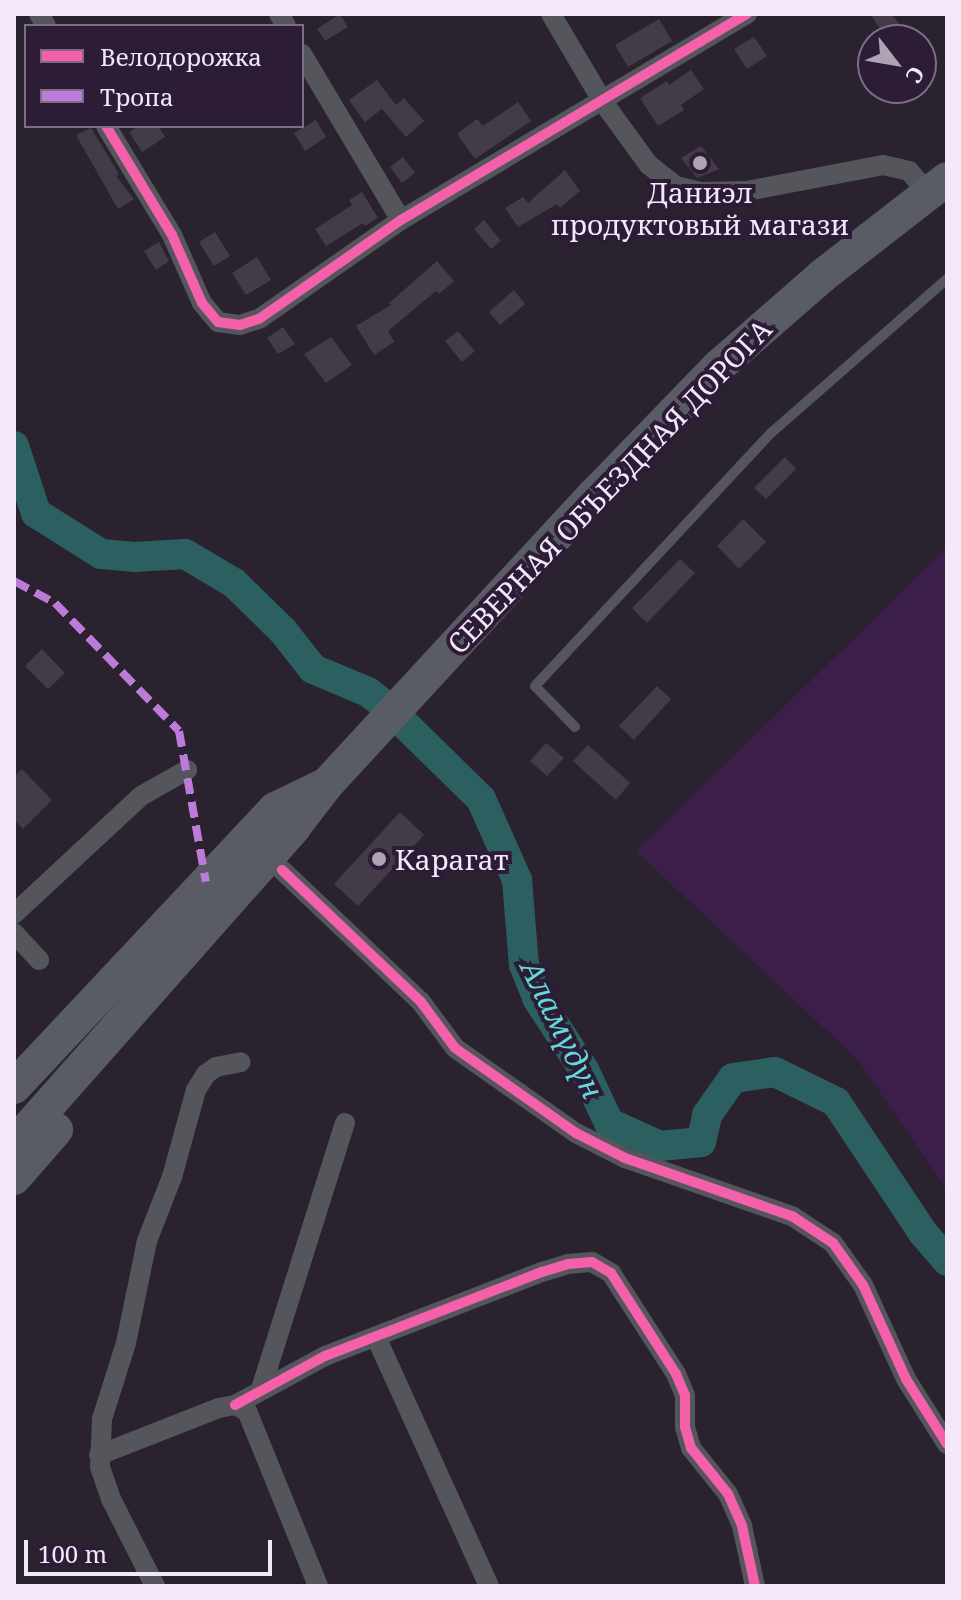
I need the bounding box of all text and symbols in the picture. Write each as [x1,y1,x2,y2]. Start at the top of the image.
legend [24,24,304,128]
north arrow [857,24,937,104]
text: Велодорожка [100,40,262,73]
text: С [899,61,932,89]
text: Тропа [100,80,174,113]
marker: Даниэл продуктовый магази [691,154,709,172]
place label: Даниэл продуктовый магази [551,175,849,241]
street label: СЕВЕРНАЯ ОБЪЕЗДНАЯ ДОРОГА [440,312,778,660]
place label: Карагат [395,842,509,876]
marker: Карагат [370,850,388,868]
water label: Аламүдүн [513,954,611,1104]
scale bar [28,1524,276,1574]
text: 100 m [38,1537,107,1570]

